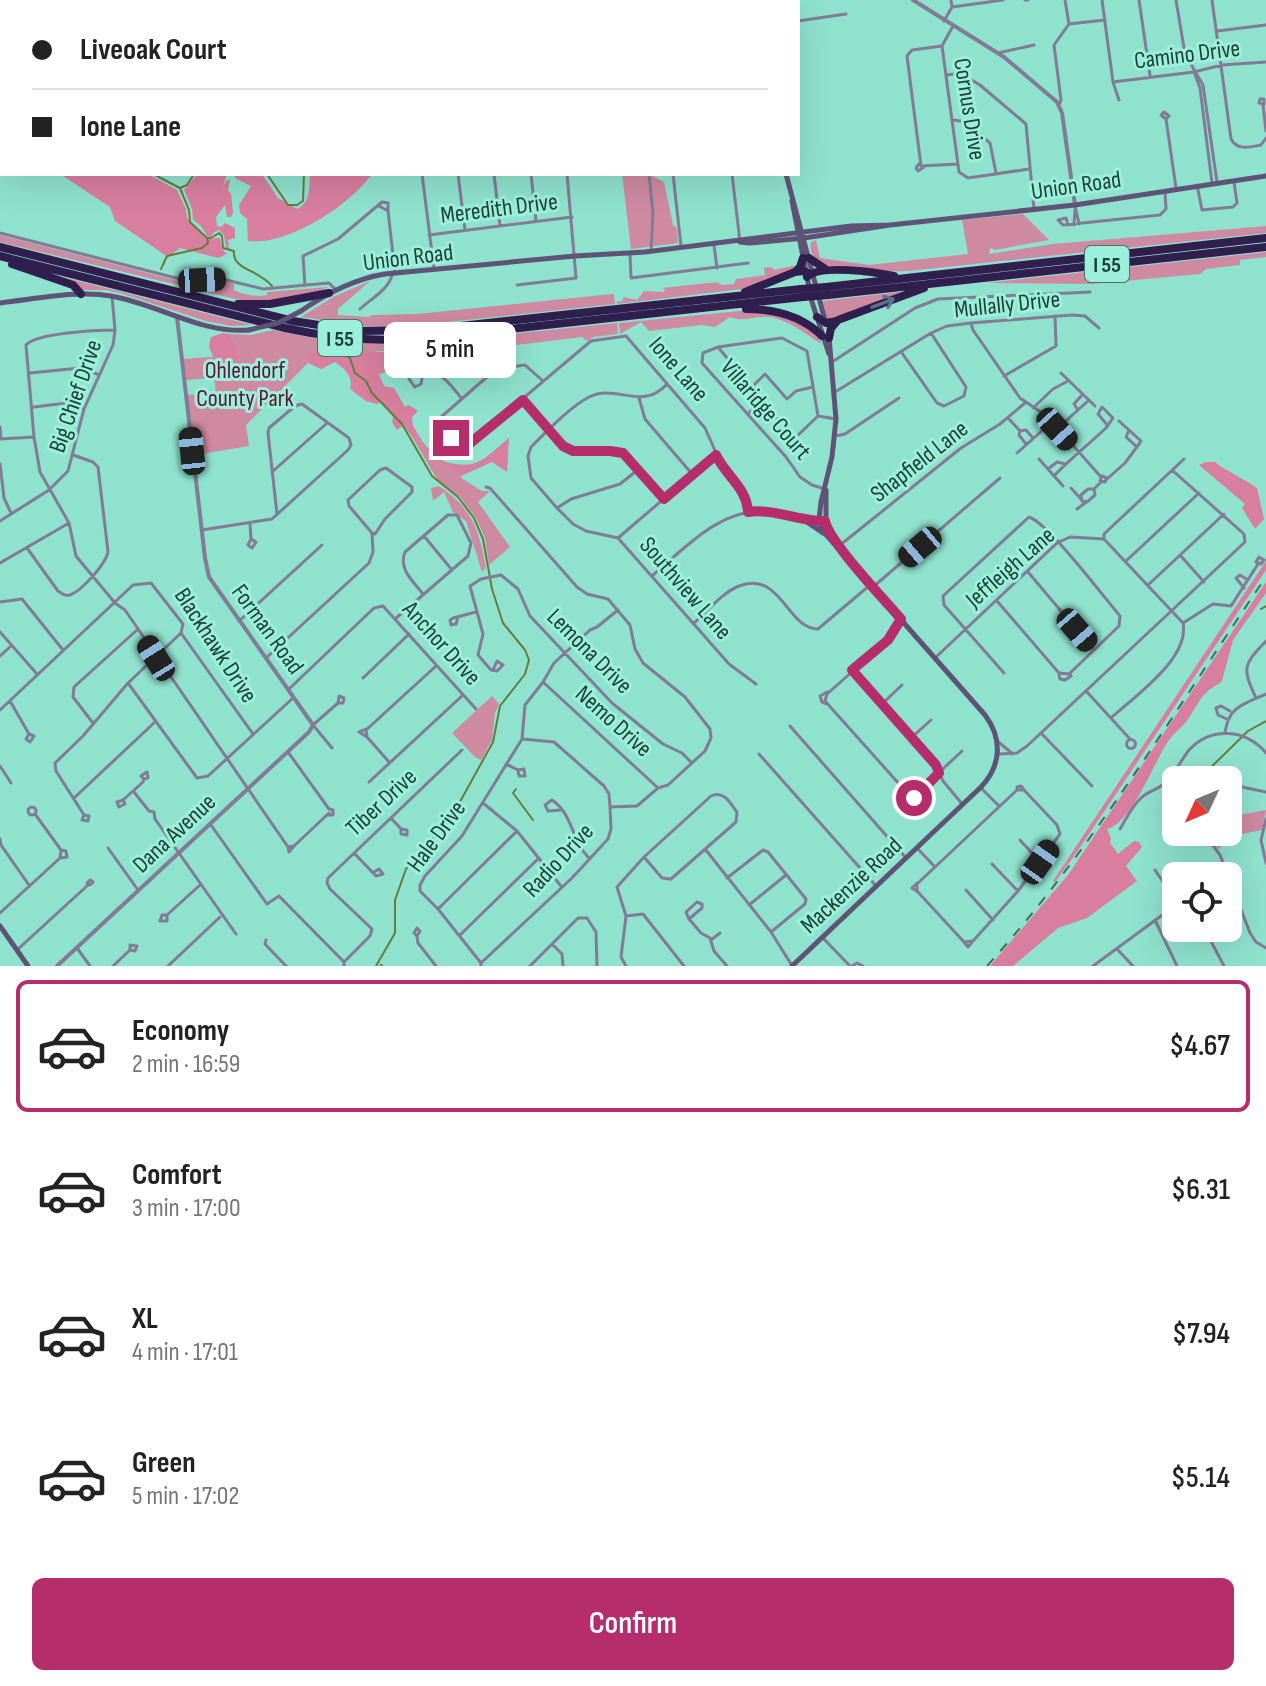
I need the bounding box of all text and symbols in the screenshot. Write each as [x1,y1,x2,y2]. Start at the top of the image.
text: Liveoak Court [80,32,227,68]
street label: Camino Drive [1133,34,1242,75]
street label: Cornus Drive [947,56,992,162]
text: Ione Lane [80,109,181,145]
street label: Union Road [1029,165,1123,206]
street label: Meredith Drive [439,187,559,230]
street label: Union Road [361,238,455,277]
road number: I 55 [1085,246,1129,282]
car [177,267,227,293]
street label: Mullally Drive [953,285,1061,324]
one-way arrow [870,295,895,309]
road number: I 55 [318,320,362,356]
callout: 5 min [385,322,517,378]
street label: Ione Lane [643,331,715,408]
text: 5 min [426,334,474,365]
street label: Big Chief Drive [43,336,108,456]
street label: Villaridge Court [714,353,817,466]
park label: Ohlendorf County Park [196,356,294,413]
car [1032,403,1082,455]
street label: Shapfield Lane [865,414,974,509]
route end [433,420,469,456]
car [178,426,206,476]
street label: Jeffleigh Lane [959,521,1061,615]
car [894,522,946,572]
street label: Southview Lane [633,531,738,646]
street label: Forman Road [225,579,310,680]
street label: Blackhawk Drive [168,582,263,708]
street label: Anchor Drive [396,594,487,691]
street label: Lemona Drive [541,603,638,700]
car [1052,604,1102,656]
car [133,631,179,685]
street label: Nemo Drive [569,679,658,763]
street label: Tiber Drive [340,762,423,842]
north arrow [1162,766,1242,846]
map controls [1162,766,1242,942]
route start [896,780,932,816]
street label: Dana Avenue [127,788,222,879]
street label: Hale Drive [401,795,472,878]
street label: Radio Drive [517,817,600,903]
street label: Mackenzie Road [795,831,908,940]
car [1016,835,1064,889]
button: locate [1162,862,1242,942]
icon: car [36,1010,108,1082]
text: Economy [132,1013,229,1049]
text: $4.67 [1169,1028,1230,1064]
text: 2 min · 16:59 [132,1049,240,1080]
icon: car [36,1154,108,1226]
text: Comfort [132,1157,222,1193]
text: $6.31 [1171,1172,1230,1208]
text: 3 min · 17:00 [132,1193,240,1224]
icon: car [36,1298,108,1370]
text: XL [132,1301,158,1337]
text: $7.94 [1172,1316,1230,1352]
text: 4 min · 17:01 [132,1337,238,1368]
icon: car [36,1442,108,1514]
text: Green [132,1445,196,1481]
text: $5.14 [1171,1460,1230,1496]
text: 5 min · 17:02 [132,1481,239,1512]
button: Confirm [32,1578,1234,1670]

